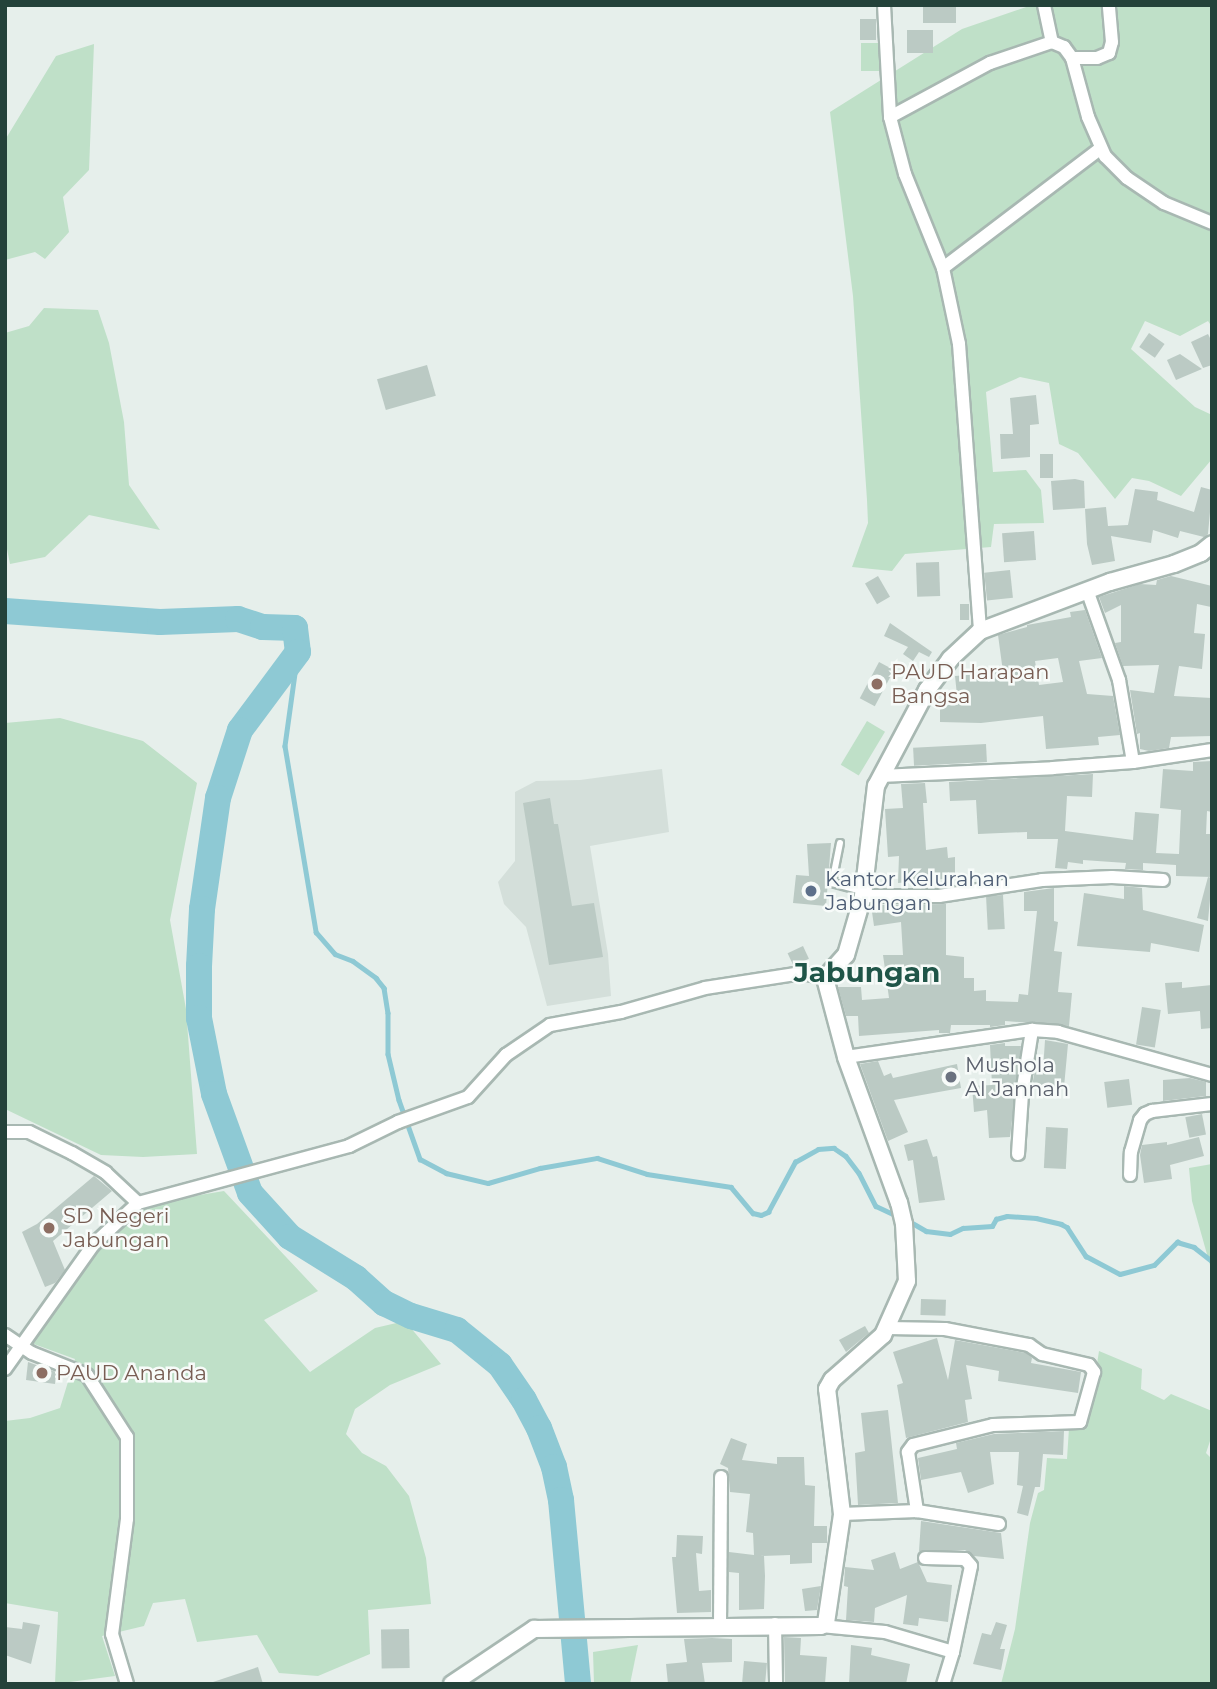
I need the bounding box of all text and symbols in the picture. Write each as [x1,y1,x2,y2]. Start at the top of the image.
place label: PAUD Harapan Bangsa [891,659,1050,709]
marker: PAUD Harapan Bangsa [869,676,885,692]
place label: Kantor Kelurahan Jabungan [825,866,1009,916]
marker: Kantor Kelurahan Jabungan [803,883,819,899]
district label: Jabungan [794,955,940,989]
place label: Mushola Al Jannah [965,1052,1069,1102]
marker: Mushola Al Jannah [943,1069,959,1085]
place label: SD Negeri Jabungan [63,1203,169,1253]
marker: SD Negeri Jabungan [41,1220,57,1236]
place label: PAUD Ananda [56,1360,207,1386]
marker: PAUD Ananda [34,1365,50,1381]

